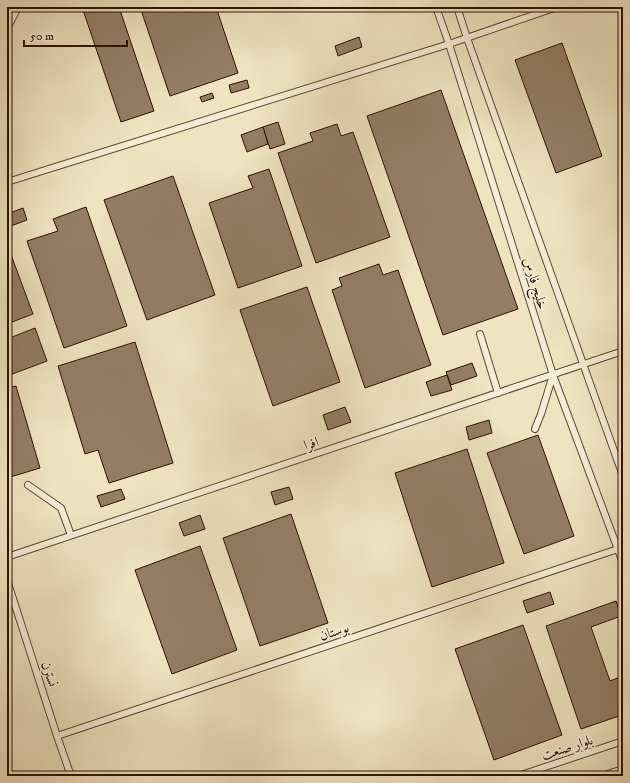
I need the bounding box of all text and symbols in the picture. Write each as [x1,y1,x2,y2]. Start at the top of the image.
scale bar [24,22,127,48]
text: 50 m [30,29,54,44]
street label: خلیج فارس [516,255,551,312]
street label: افرا [301,433,321,455]
street label: بوستان [317,619,352,645]
street label: نسترن [37,659,62,689]
street label: بلوار صنعت [539,731,596,765]

